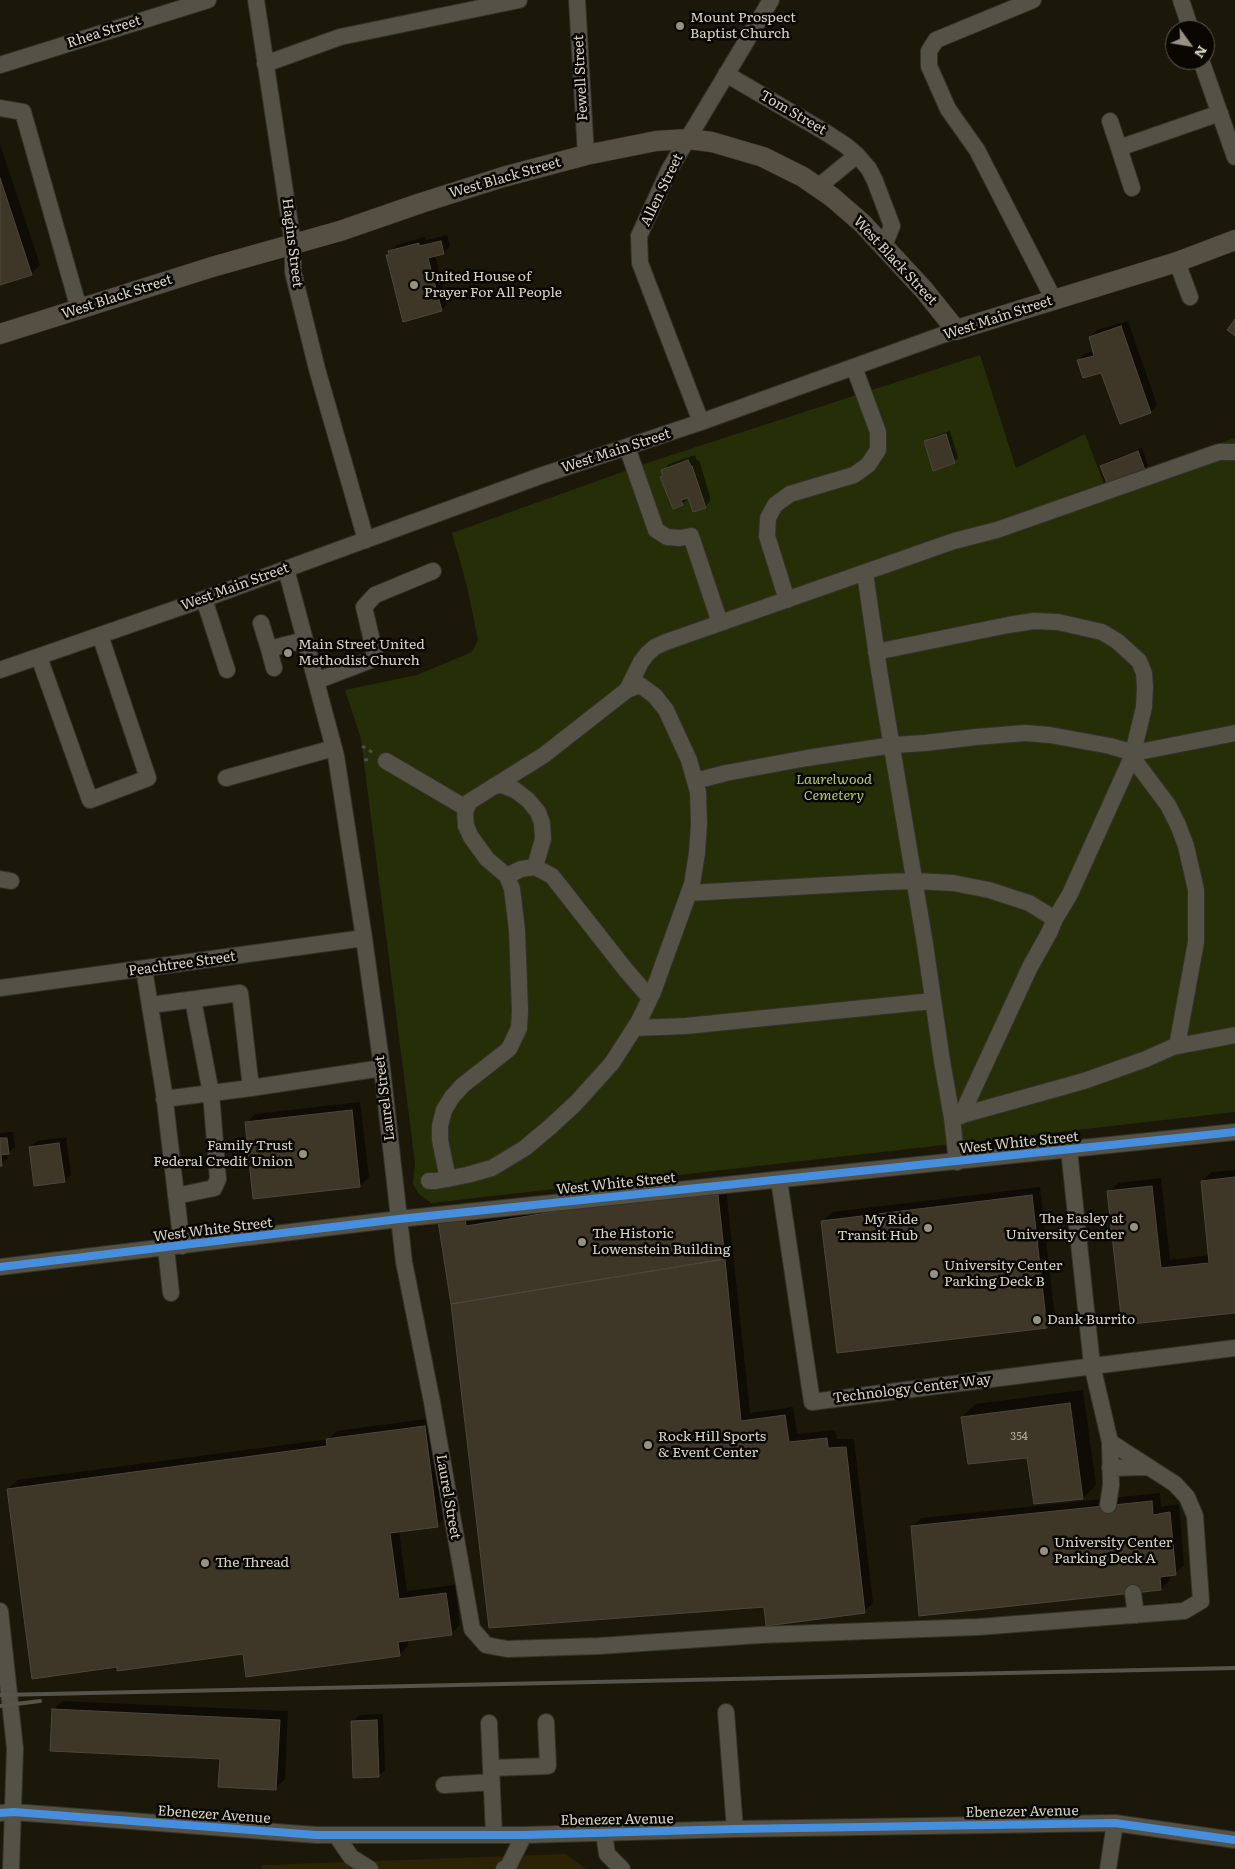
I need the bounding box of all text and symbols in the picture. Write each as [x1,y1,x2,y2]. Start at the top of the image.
place label: Mount Prospect Baptist Church [690,10,796,42]
street label: Rhea Street [65,12,143,52]
marker: Mount Prospect Baptist Church [674,20,686,32]
north arrow [1165,20,1215,70]
street label: Fewell Street [570,34,592,122]
text: N [1190,42,1213,63]
street label: Tom Street [757,87,829,139]
street label: Allen Street [637,151,687,229]
street label: West Black Street [447,154,563,202]
street label: Hagins Street [278,197,306,289]
street label: West Black Street [850,213,940,309]
place label: United House of Prayer For All People [424,269,562,302]
street label: West Black Street [60,271,174,323]
marker: United House of Prayer For All People [408,279,420,291]
street label: West Main Street [941,292,1055,344]
street label: West Main Street [559,425,673,477]
street label: West Main Street [179,560,291,614]
place label: Main Street United Methodist Church [298,637,425,670]
marker: Main Street United Methodist Church [282,647,294,659]
park label: Laurelwood Cemetery [796,772,872,804]
street label: Peachtree Street [127,948,237,980]
street label: Laurel Street [371,1054,399,1142]
street label: West White Street [958,1128,1080,1158]
place label: Family Trust Federal Credit Union [153,1138,293,1170]
marker: Family Trust Federal Credit Union [297,1148,309,1160]
street label: West White Street [555,1169,677,1199]
place label: The Easley at University Center [1006,1211,1124,1244]
place label: My Ride Transit Hub [837,1212,918,1244]
street label: West White Street [152,1214,274,1246]
marker: The Easley at University Center [1128,1221,1140,1233]
marker: My Ride Transit Hub [922,1222,934,1234]
place label: The Historic Lowenstein Building [592,1226,730,1258]
marker: The Historic Lowenstein Building [576,1236,588,1248]
place label: University Center Parking Deck B [944,1258,1062,1290]
marker: University Center Parking Deck B [928,1268,940,1280]
place label: Dank Burrito [1047,1312,1135,1328]
marker: Dank Burrito [1031,1314,1043,1326]
street label: Technology Center Way [832,1371,992,1407]
place label: Rock Hill Sports & Event Center [658,1429,766,1461]
house number: 354 [1010,1430,1028,1444]
marker: Rock Hill Sports & Event Center [642,1439,654,1451]
street label: Laurel Street [432,1453,464,1541]
place label: University Center Parking Deck A [1054,1535,1172,1568]
marker: University Center Parking Deck A [1038,1545,1050,1557]
place label: The Thread [215,1555,289,1571]
marker: The Thread [199,1557,211,1569]
street label: Ebenezer Avenue [157,1803,271,1827]
street label: Ebenezer Avenue [965,1803,1079,1821]
street label: Ebenezer Avenue [560,1811,674,1829]

